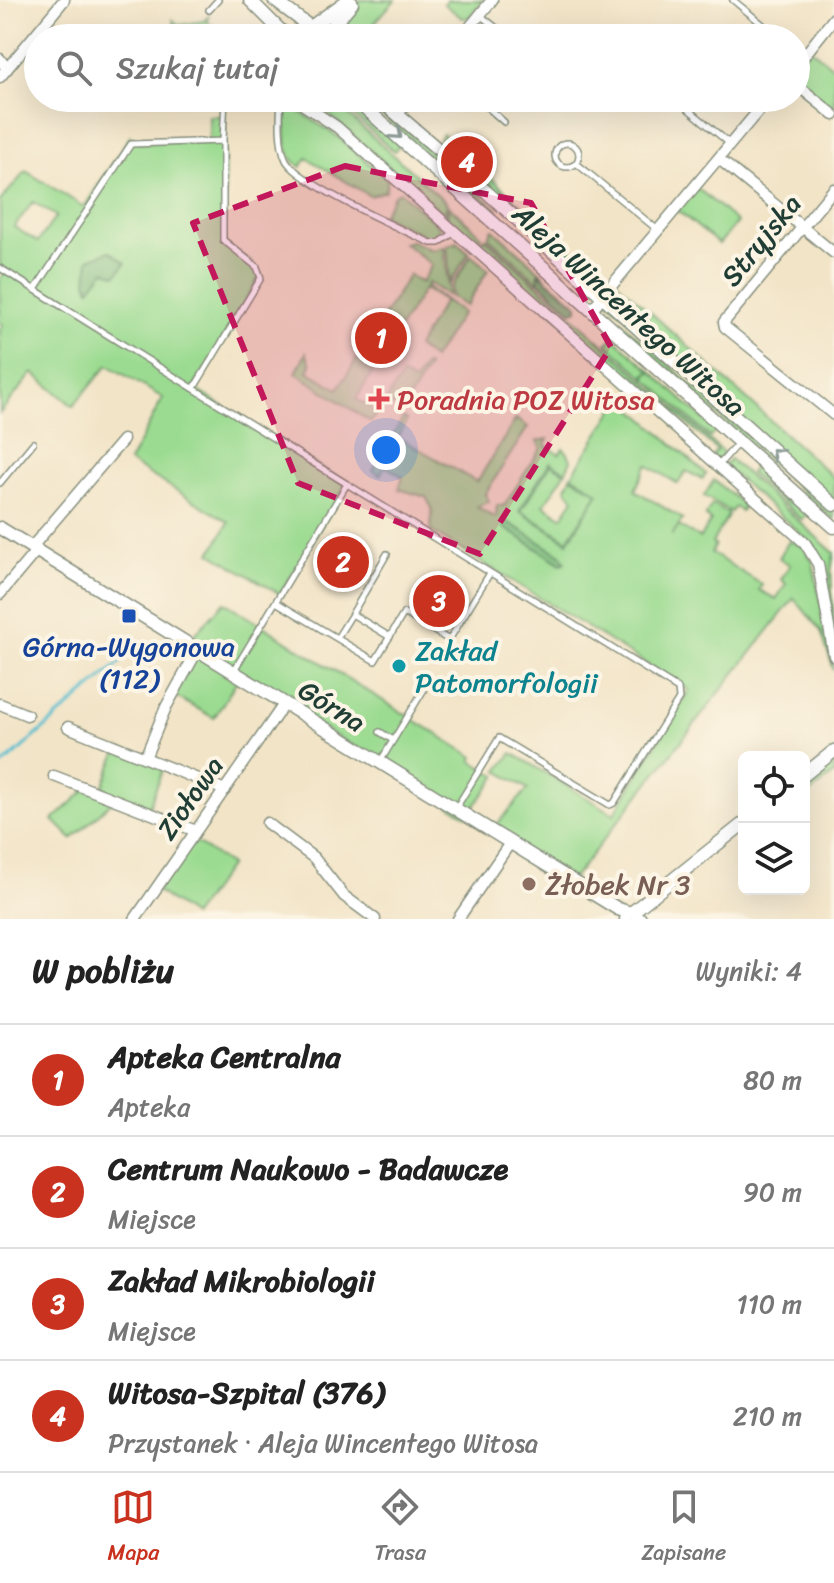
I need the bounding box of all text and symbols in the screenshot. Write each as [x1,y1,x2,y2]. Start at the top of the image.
search box [24,24,810,112]
text: Szukaj tutaj [116,41,279,95]
icon: search [52,46,96,90]
one-way arrow [388,125,402,139]
pin: 4 [441,132,493,192]
street label: Stryjska [708,182,814,298]
street label: Aleja Wincentego Witosa [500,190,757,429]
pin: 1 [355,308,407,368]
place label: Poradnia POZ Witosa [397,375,655,424]
marker: Poradnia POZ Witosa [368,388,390,410]
your location [366,430,406,470]
one-way arrow [771,448,786,463]
pin: 2 [317,532,369,592]
pin: 3 [413,571,465,631]
marker: Górna-Wygonowa (112) [120,607,138,625]
place label: Górna-Wygonowa (112) [23,622,235,703]
place label: Zakład Patomorfologii [415,626,599,707]
marker: Zakład Patomorfologii [390,657,408,675]
street label: Górna [288,666,376,746]
street label: Ziołowa [143,746,237,850]
map controls [738,751,810,895]
button: locate [738,751,810,823]
button: layers [738,823,810,895]
place label: Żłobek Nr 3 [545,860,690,909]
marker: Żłobek Nr 3 [520,875,538,893]
text: W pobliżu [32,941,174,1001]
text: Wyniki: 4 [695,948,802,994]
text: Apteka Centralna [108,1030,340,1084]
text: 1 [52,1057,64,1103]
text: 80 m [743,1057,802,1103]
text: Apteka [108,1084,190,1130]
text: Centrum Naukowo - Badawcze [108,1142,508,1196]
text: 2 [50,1169,66,1215]
text: 90 m [743,1169,802,1215]
text: Miejsce [108,1196,196,1242]
text: Zakład Mikrobiologii [108,1254,375,1308]
text: 3 [51,1281,65,1327]
text: 110 m [737,1281,802,1327]
text: Miejsce [108,1308,196,1354]
text: Witosa-Szpital (376) [108,1366,384,1420]
text: 4 [50,1393,66,1439]
text: 210 m [733,1393,802,1439]
text: Przystanek · Aleja Wincentego Witosa [108,1420,538,1466]
tab: Mapa [108,1485,159,1572]
tab: Trasa [375,1485,426,1572]
tab: Zapisane [641,1485,726,1572]

